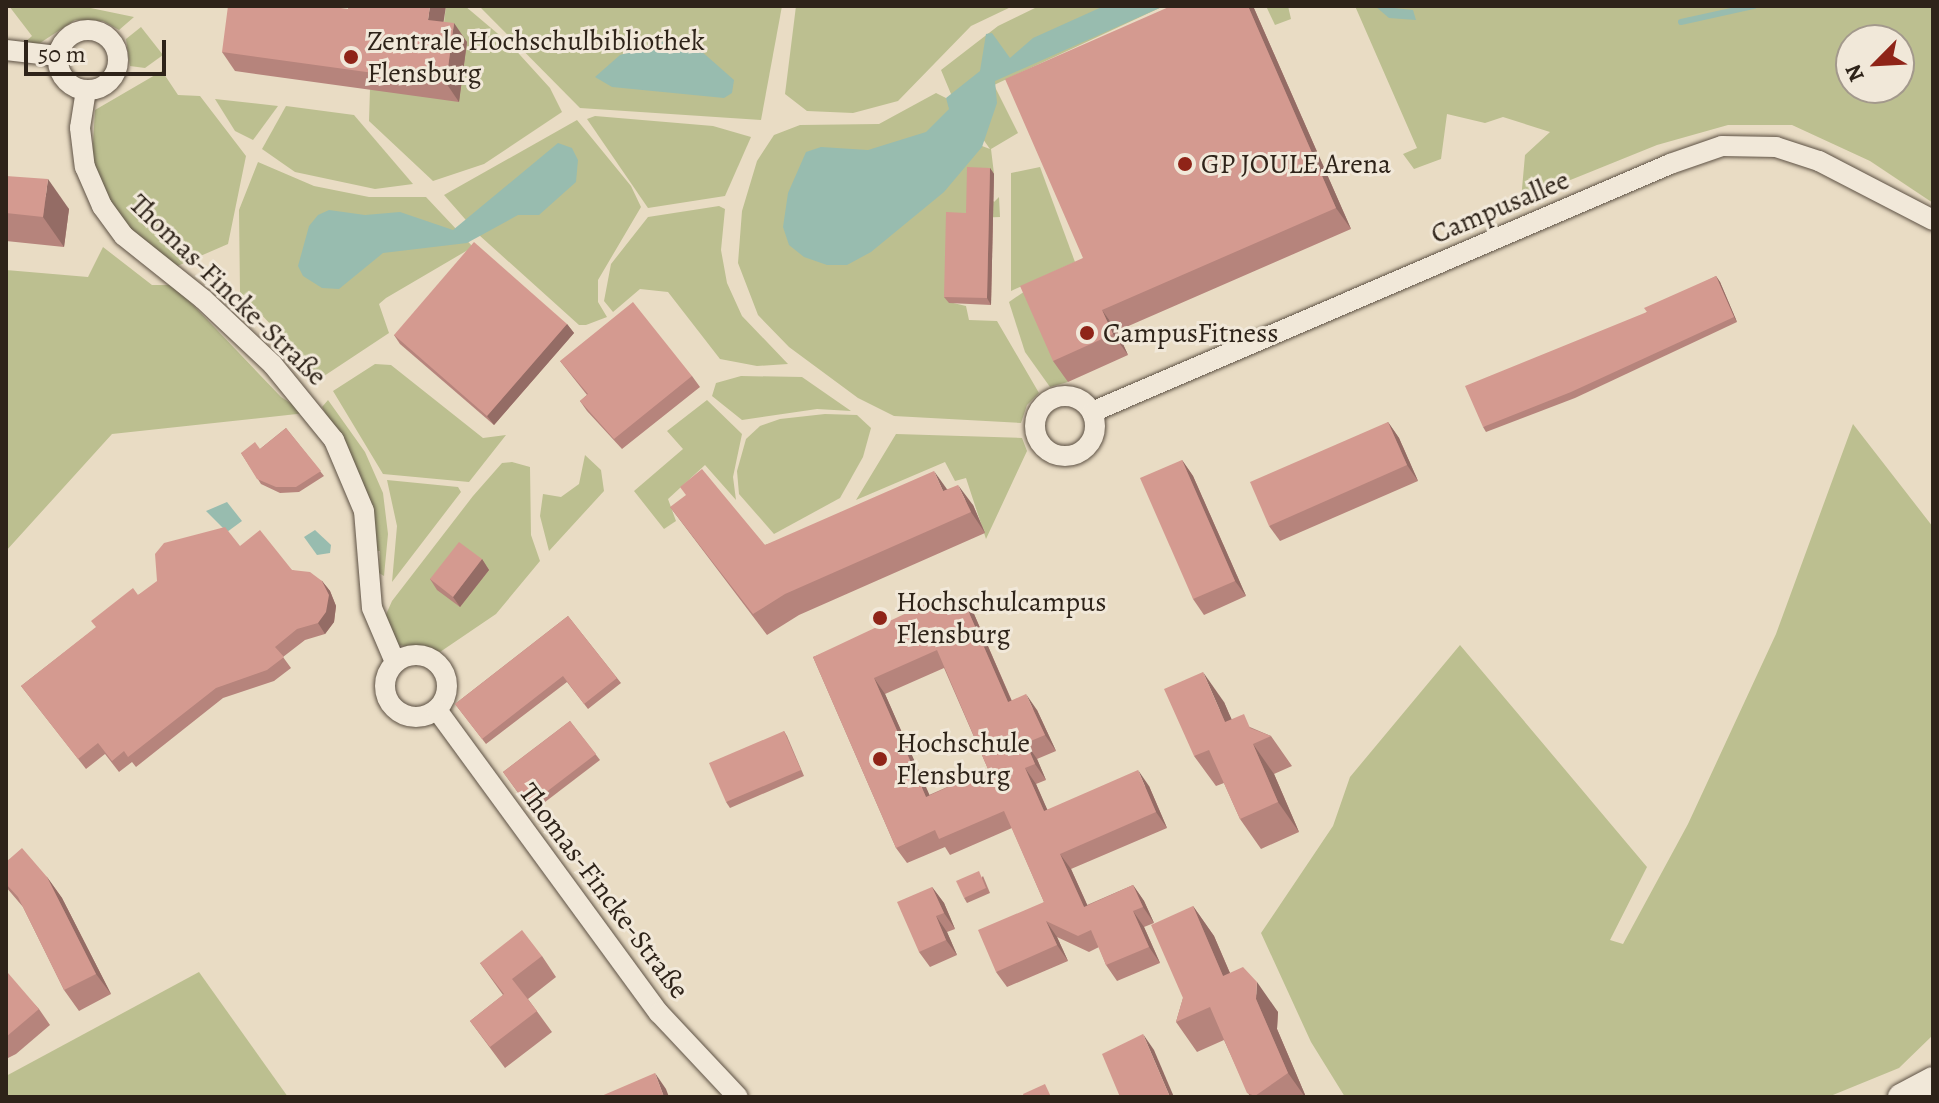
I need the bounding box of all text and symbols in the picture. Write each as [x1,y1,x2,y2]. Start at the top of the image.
scale bar [28,24,170,74]
place label: Zentrale Hochschulbibliothek Flensburg [367,24,705,90]
north arrow [1835,24,1915,104]
text: 50 m [38,38,86,70]
marker: Zentrale Hochschulbibliothek Flensburg [342,48,360,66]
text: N [1838,60,1872,86]
place label: GP JOULE Arena [1201,147,1391,181]
marker: GP JOULE Arena [1176,155,1194,173]
street label: Campusallee [1426,163,1574,251]
street label: Thomas-Fincke-Straße [122,187,334,393]
place label: CampusFitness [1103,316,1279,350]
marker: CampusFitness [1078,324,1096,342]
place label: Hochschulcampus Flensburg [896,585,1107,651]
marker: Hochschulcampus Flensburg [871,609,889,627]
place label: Hochschule Flensburg [896,726,1030,792]
marker: Hochschule Flensburg [871,750,889,768]
street label: Thomas-Fincke-Straße [512,777,696,1005]

